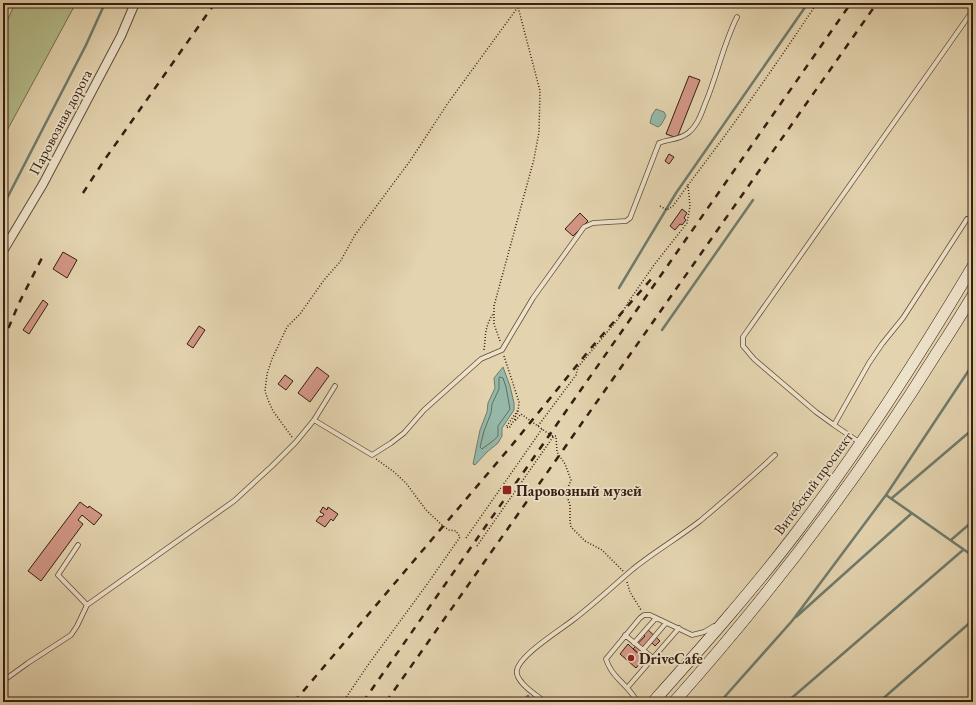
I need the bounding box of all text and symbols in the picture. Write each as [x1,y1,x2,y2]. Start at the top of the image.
street label: Паровозная дорога [24,66,96,178]
street label: Витебский проспект [769,428,857,538]
place label: Паровозный музей [516,481,642,500]
marker: Паровозный музей [501,484,513,496]
place label: DriveCafe [639,649,703,668]
marker: DriveCafe [626,653,636,663]

